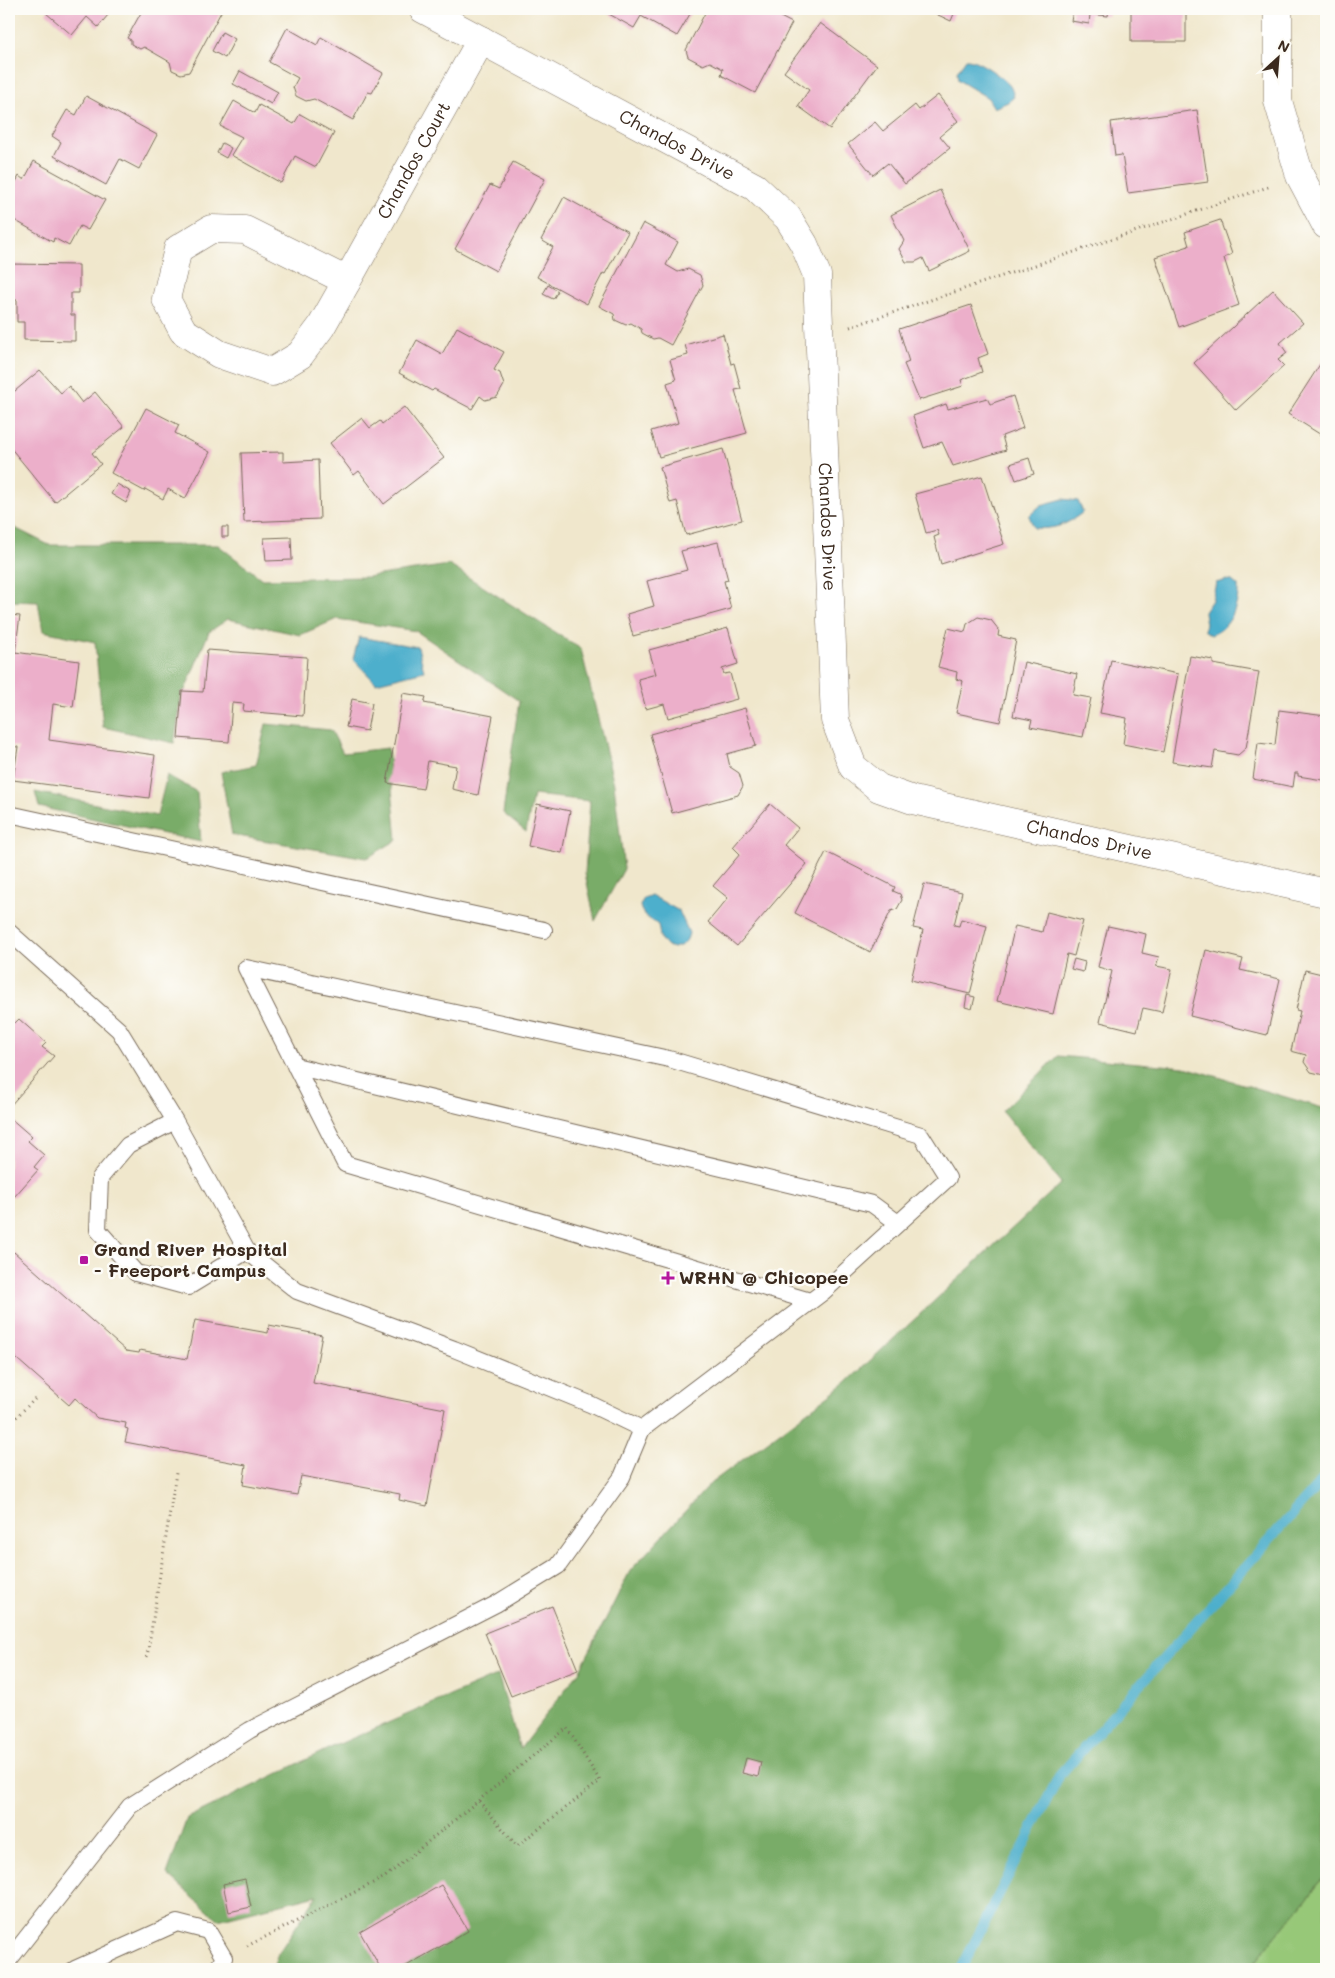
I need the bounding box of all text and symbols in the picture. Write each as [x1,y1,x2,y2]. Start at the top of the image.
north arrow [1252,32,1302,82]
text: N [1275,35,1293,57]
street label: Chandos Court [371,97,456,223]
street label: Chandos Drive [615,103,740,185]
street label: Chandos Drive [814,462,843,591]
street label: Chandos Drive [1024,813,1155,865]
place label: Grand River Hospital - Freeport Campus [94,1237,287,1282]
marker: Grand River Hospital - Freeport Campus [78,1254,90,1266]
place label: WRHN @ Chicopee [679,1265,849,1289]
marker: WRHN @ Chicopee [661,1271,675,1285]

